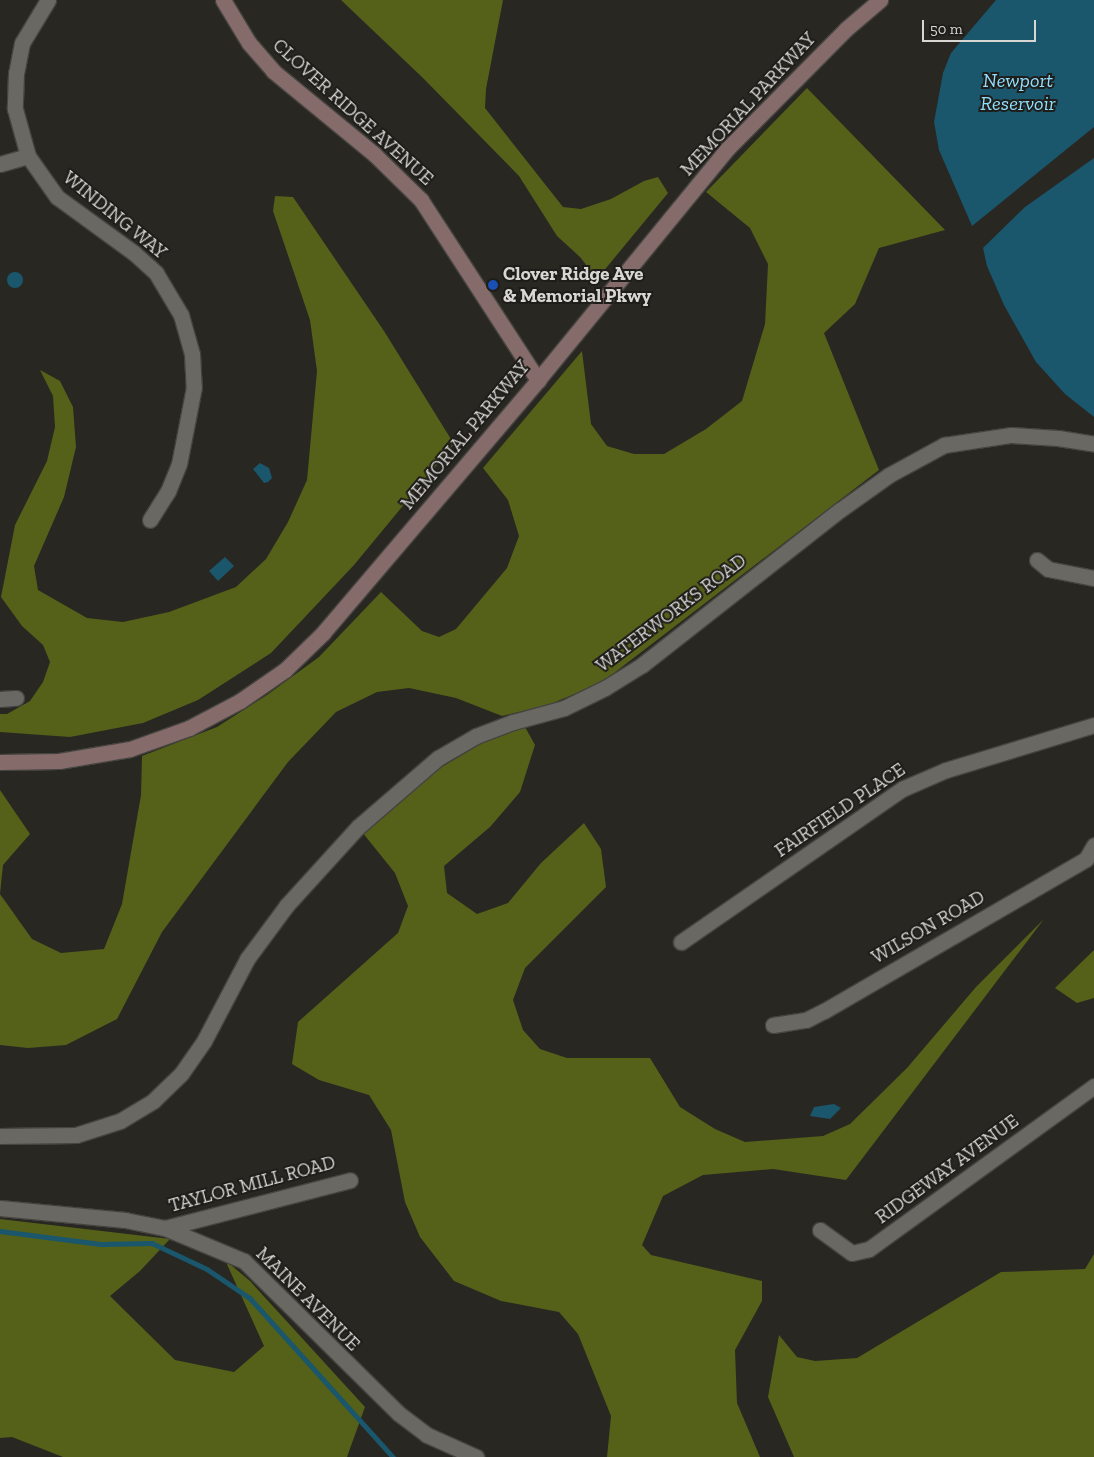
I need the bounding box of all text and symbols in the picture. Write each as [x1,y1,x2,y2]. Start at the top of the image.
scale bar [924,10,1038,42]
text: 50 m [930,20,963,38]
street label: MEMORIAL PARKWAY [675,27,821,181]
street label: CLOVER RIDGE AVENUE [268,34,438,190]
water label: Newport Reservoir [980,68,1056,115]
street label: WINDING WAY [58,166,172,264]
place label: Clover Ridge Ave & Memorial Pkwy [503,263,651,307]
marker: Clover Ridge Ave & Memorial Pkwy [487,279,499,291]
street label: MEMORIAL PARKWAY [396,356,534,514]
street label: WATERWORKS ROAD [591,549,751,677]
street label: FAIRFIELD PLACE [771,758,909,862]
street label: WILSON ROAD [867,885,989,969]
street label: RIDGEWAY AVENUE [871,1109,1023,1229]
street label: TAYLOR MILL ROAD [166,1151,338,1217]
street label: MAINE AVENUE [251,1242,365,1356]

